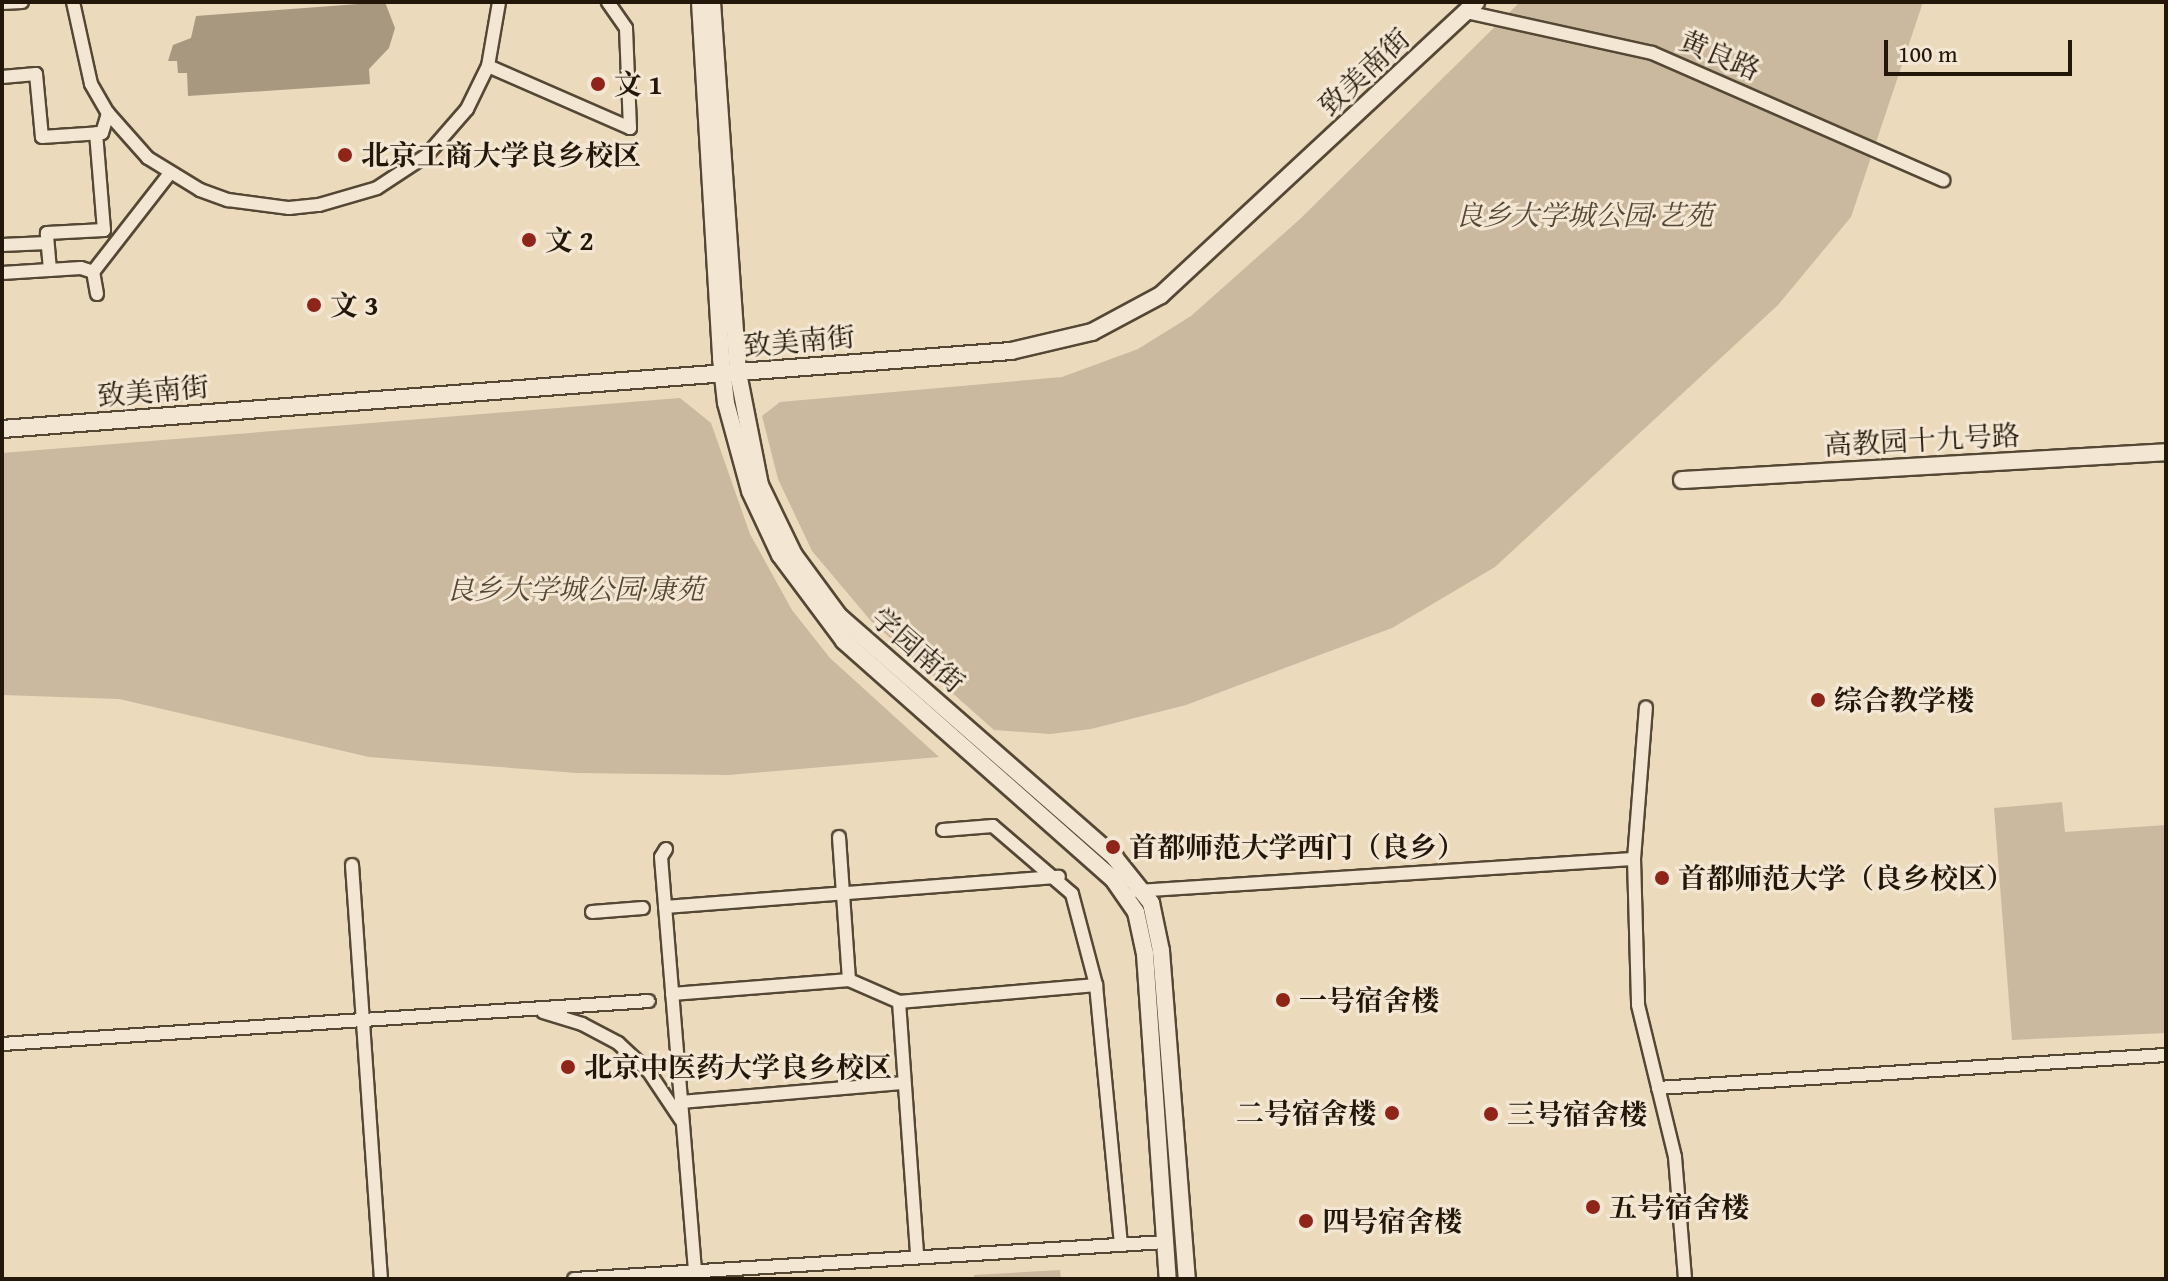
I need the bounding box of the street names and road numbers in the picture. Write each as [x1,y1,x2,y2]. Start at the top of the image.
street label: 致美南街 [1312,22,1416,122]
street label: 黄良路 [1675,23,1765,87]
street label: 致美南街 [742,319,856,363]
street label: 致美南街 [96,369,210,413]
street label: 高教园十九号路 [1823,418,2021,462]
street label: 学园南街 [865,601,971,699]

